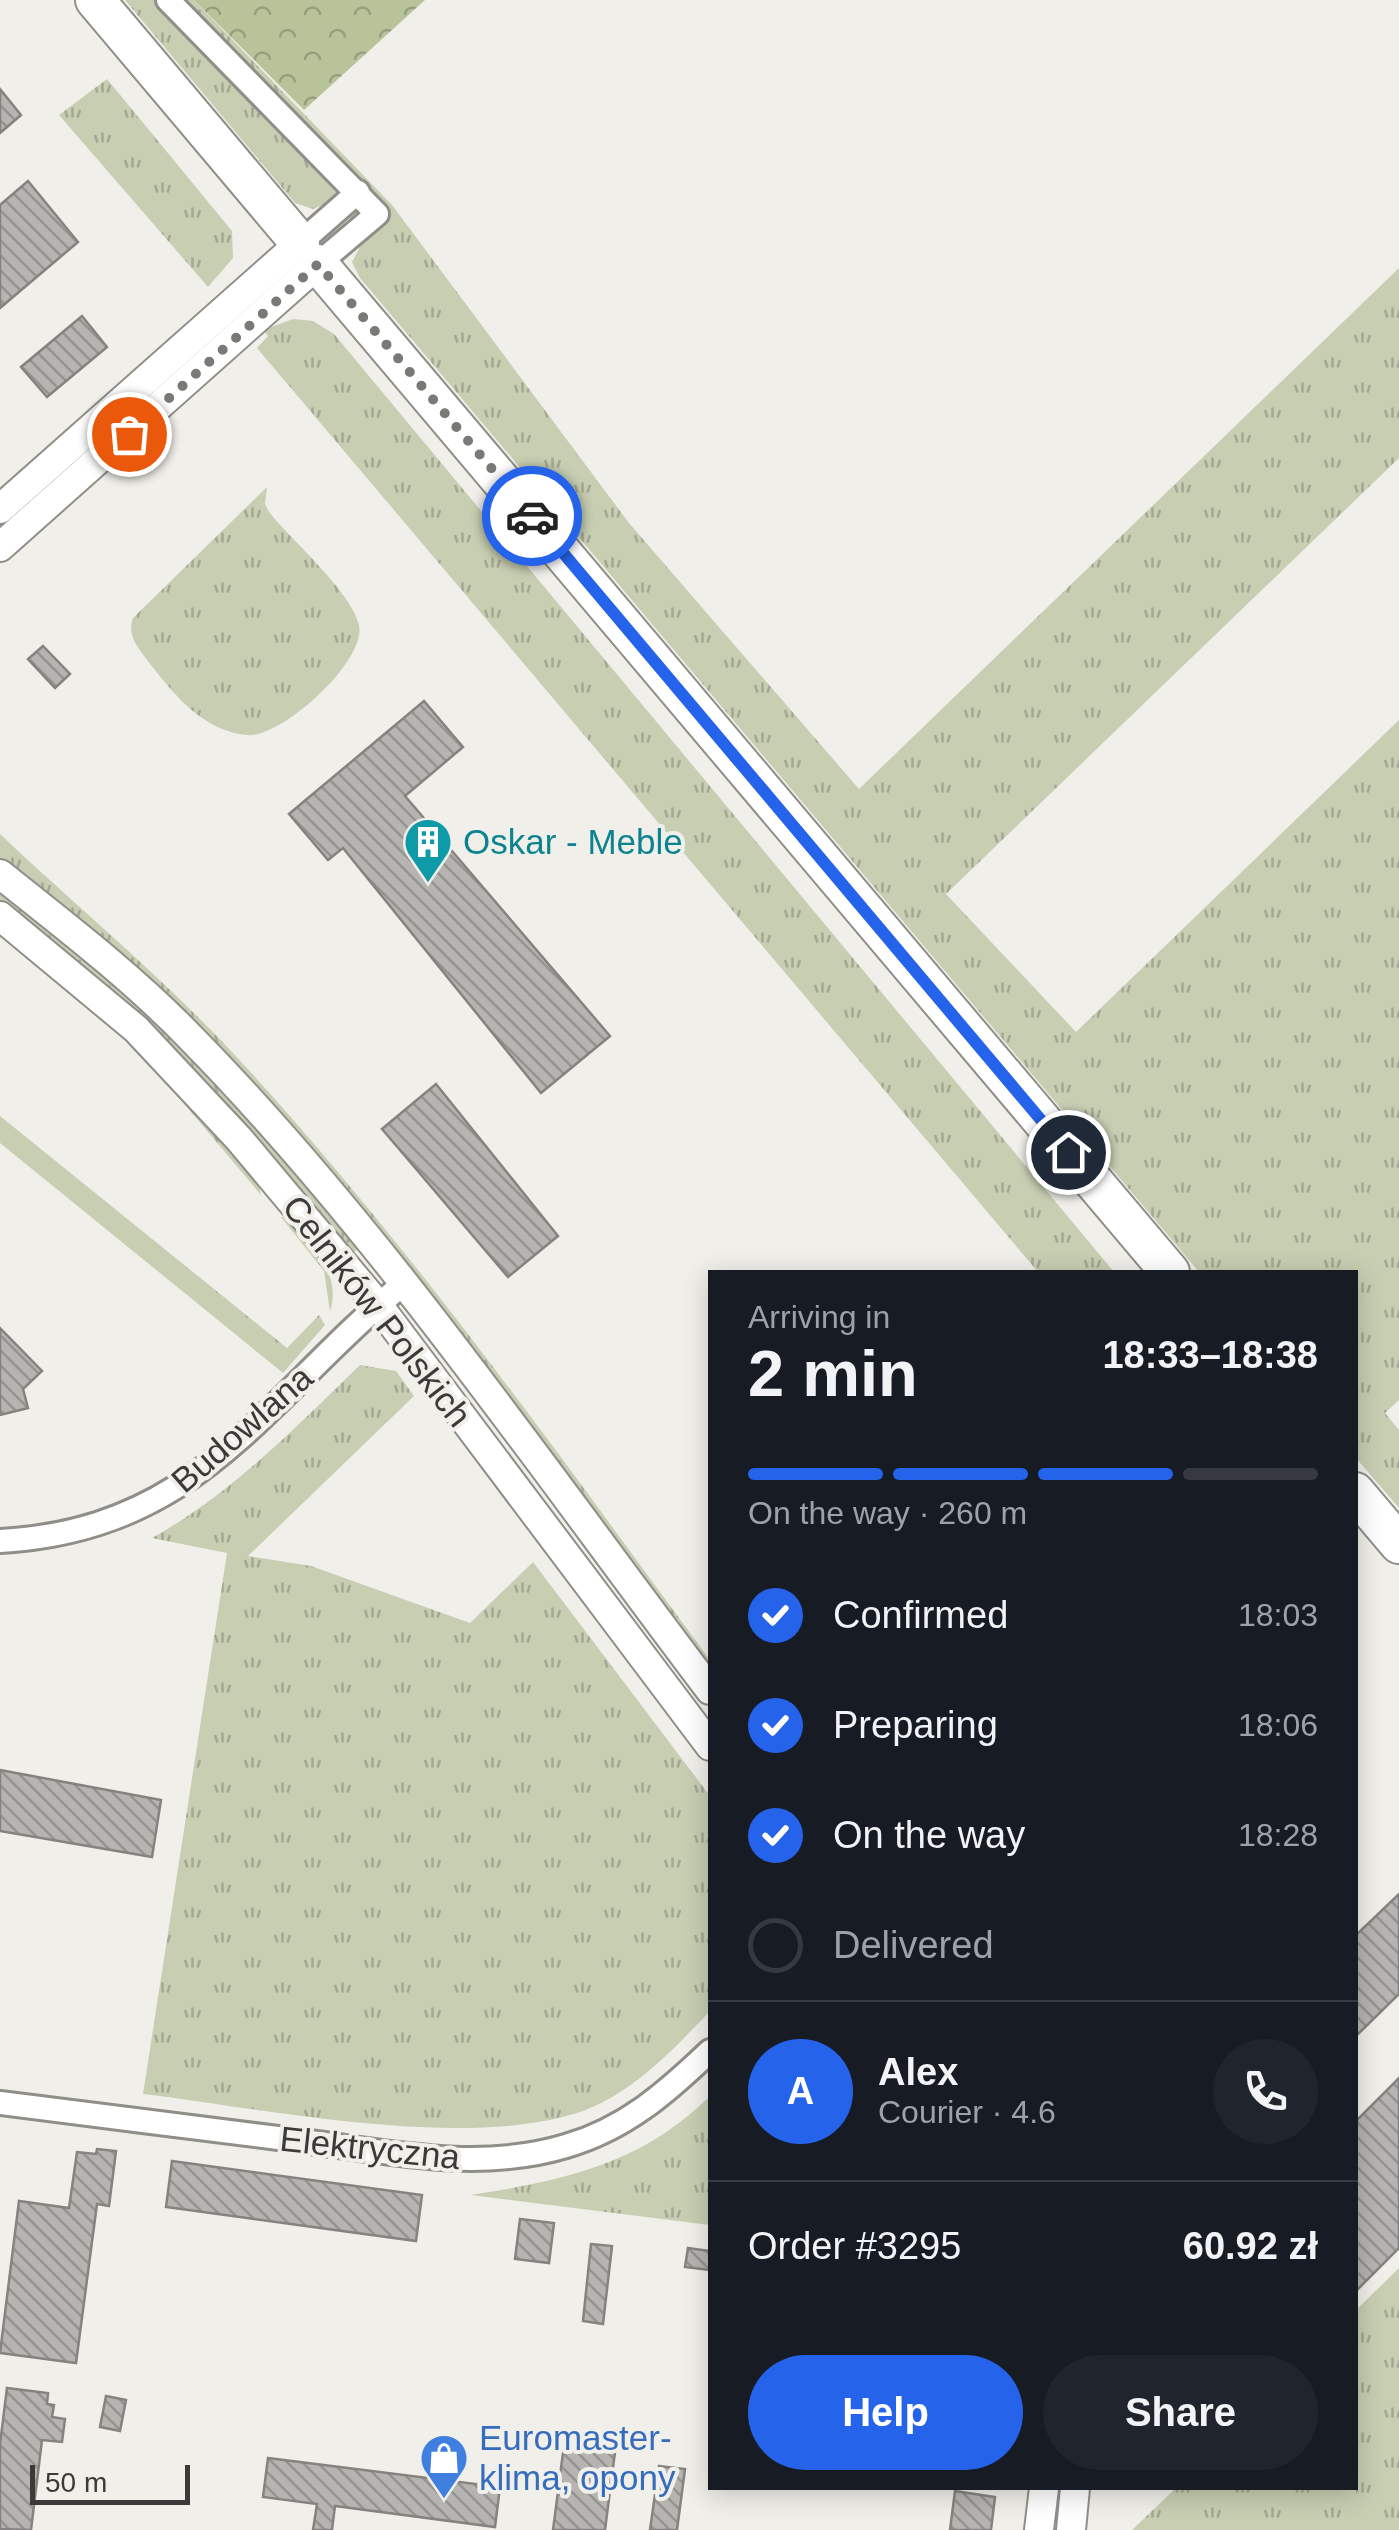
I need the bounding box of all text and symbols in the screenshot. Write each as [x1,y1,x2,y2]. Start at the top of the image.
pin [87,392,172,477]
icon: bag [102,407,157,462]
courier [482,466,582,566]
icon: car [505,489,560,544]
building icon: Oskar - Meble [402,816,454,884]
place label: Oskar - Meble [463,822,683,861]
pin [1026,1110,1111,1195]
icon: home [1041,1125,1096,1180]
street label: Celników Polskich [275,1188,480,1434]
text: Arriving in [748,1299,890,1335]
text: 18:33–18:38 [1102,1334,1318,1376]
text: 2 min [748,1337,918,1410]
street label: Budowlana [164,1357,320,1500]
text: On the way · 260 m [748,1495,1027,1531]
icon: check [748,1588,803,1643]
text: Confirmed [833,1594,1008,1636]
text: 18:03 [1238,1597,1318,1633]
icon: check [748,1698,803,1753]
text: Preparing [833,1704,998,1746]
text: 18:06 [1238,1707,1318,1743]
icon: check [748,1808,803,1863]
text: On the way [833,1814,1025,1856]
text: 18:28 [1238,1817,1318,1853]
text: Delivered [833,1924,994,1966]
button: phone [1213,2039,1318,2144]
text: Alex [878,2051,958,2093]
text: A [787,2070,814,2112]
text: Courier · 4.6 [878,2094,1056,2130]
street label: Elektryczna [278,2119,463,2176]
text: Order #3295 [748,2225,961,2267]
text: 60.92 zł [1183,2225,1318,2267]
button: Help [748,2355,1023,2470]
button: Share [1043,2355,1318,2470]
place label: Euromaster- klima, opony [479,2418,676,2497]
shop icon: Euromaster- klima, opony [418,2432,470,2500]
scale bar [30,2460,190,2504]
text: 50 m [45,2467,107,2498]

